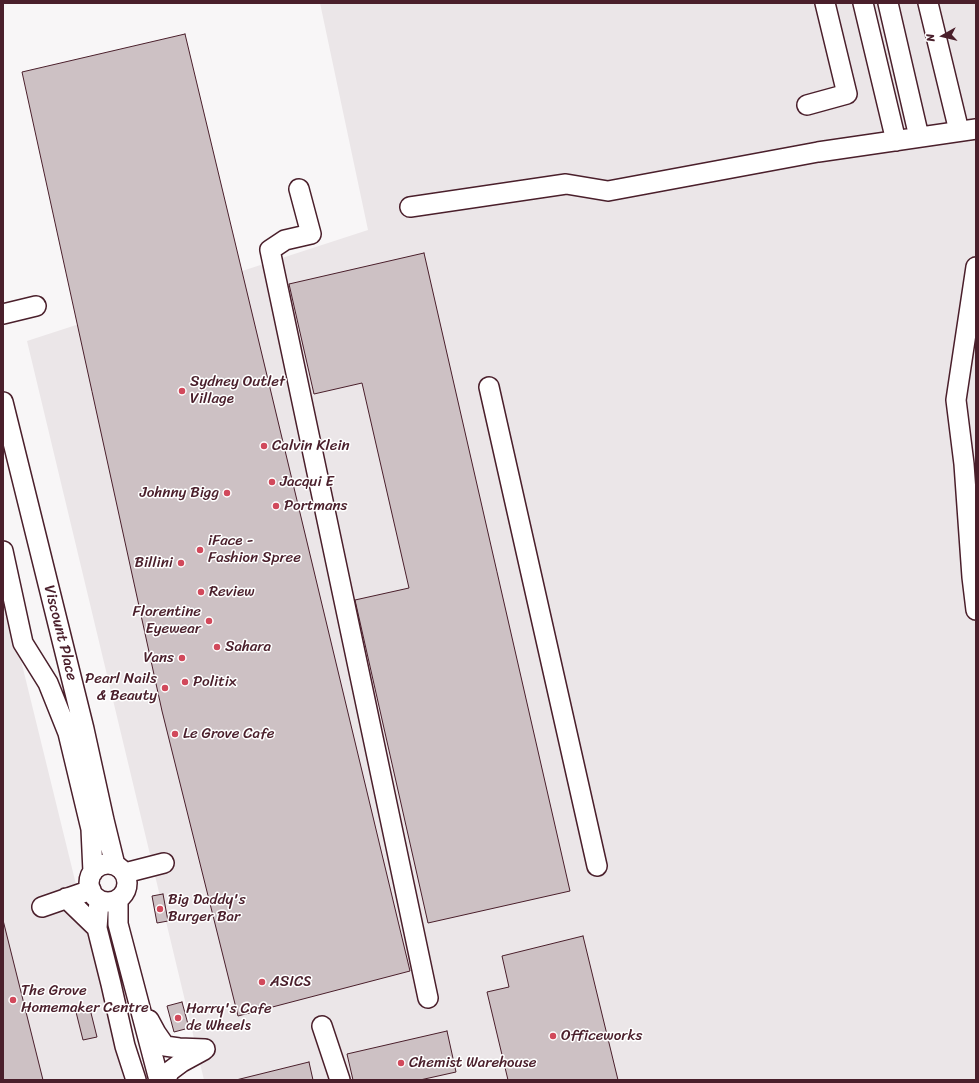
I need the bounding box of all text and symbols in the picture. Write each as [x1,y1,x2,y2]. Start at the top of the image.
north arrow [923,16,963,56]
text: N [921,33,941,43]
place label: Sydney Outlet Village [190,373,285,408]
marker: Sydney Outlet Village [177,386,187,396]
place label: Calvin Klein [272,437,350,455]
marker: Calvin Klein [259,441,269,451]
place label: Jacqui E [280,473,334,491]
marker: Jacqui E [267,477,277,487]
place label: Johnny Bigg [140,484,219,502]
marker: Johnny Bigg [222,488,232,498]
place label: Portmans [284,497,347,515]
marker: Portmans [271,501,281,511]
place label: iFace - Fashion Spree [208,532,301,567]
marker: iFace - Fashion Spree [195,545,205,555]
place label: Billini [134,554,173,572]
marker: Billini [176,558,186,568]
street label: Viscount Place [39,583,81,683]
place label: Review [209,583,255,601]
marker: Review [196,587,206,597]
place label: Florentine Eyewear [132,603,201,638]
marker: Florentine Eyewear [204,616,214,626]
place label: Sahara [225,638,271,656]
marker: Sahara [212,642,222,652]
place label: Vans [144,649,174,667]
marker: Vans [177,653,187,663]
place label: Pearl Nails & Beauty [85,670,157,705]
place label: Politix [193,673,236,691]
marker: Politix [180,677,190,687]
marker: Pearl Nails & Beauty [160,683,170,693]
place label: Le Grove Cafe [183,725,274,743]
marker: Le Grove Cafe [170,729,180,739]
place label: Big Daddy's Burger Bar [168,891,246,926]
marker: Big Daddy's Burger Bar [155,904,165,914]
place label: ASICS [270,973,311,991]
marker: ASICS [257,977,267,987]
place label: The Grove Homemaker Centre [21,982,149,1017]
marker: The Grove Homemaker Centre [8,995,18,1005]
place label: Harry's Cafe de Wheels [186,1000,272,1035]
marker: Harry's Cafe de Wheels [173,1013,183,1023]
place label: Officeworks [561,1027,642,1045]
marker: Officeworks [548,1031,558,1041]
place label: Chemist Warehouse [409,1054,536,1072]
marker: Chemist Warehouse [396,1058,406,1068]

